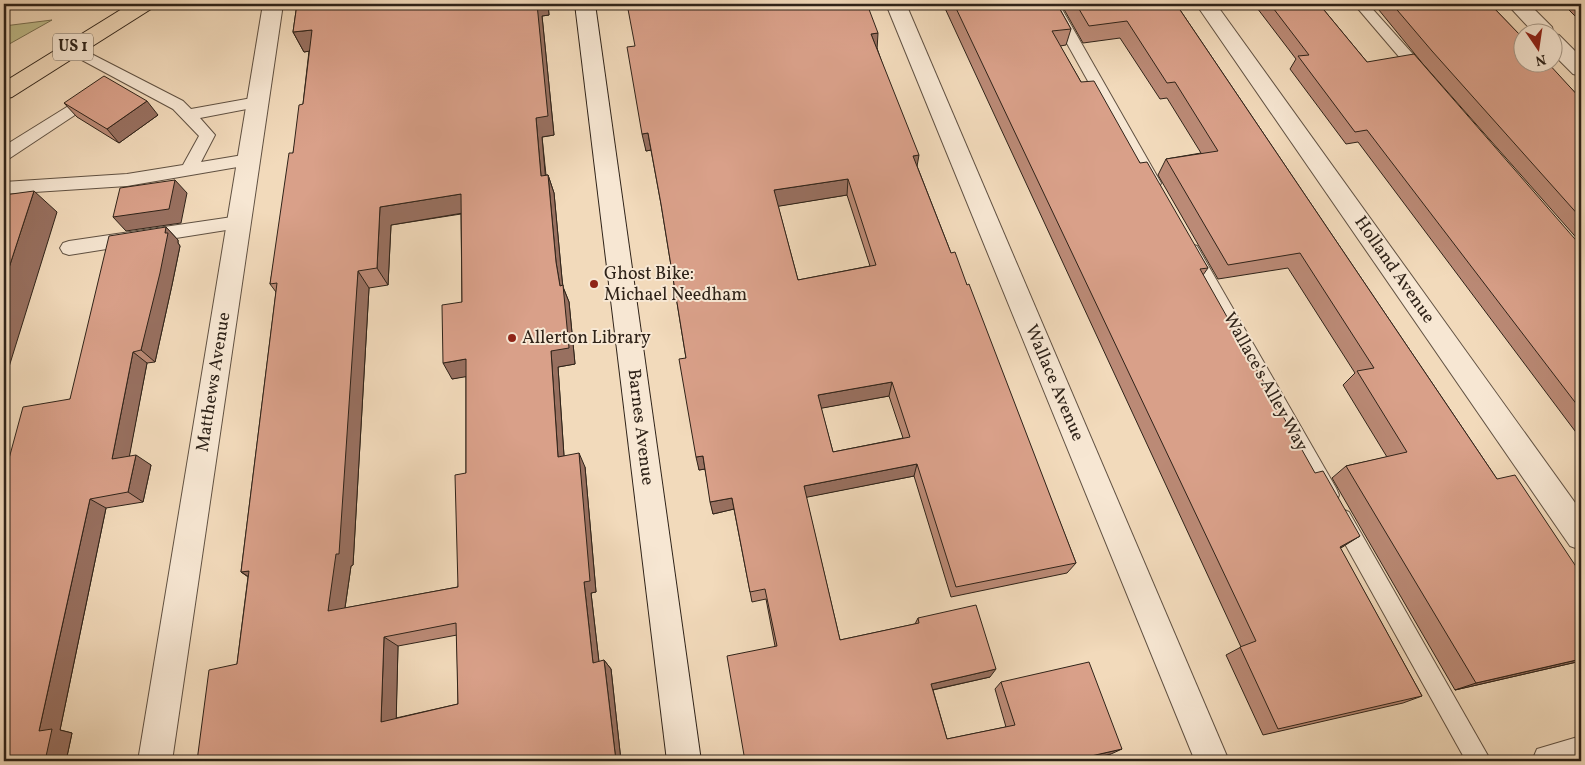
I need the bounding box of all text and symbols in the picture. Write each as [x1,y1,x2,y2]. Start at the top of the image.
north arrow [1512,22,1562,72]
road number: US 1 [53,34,93,61]
text: N [1533,49,1548,70]
street label: Holland Avenue [1348,211,1440,329]
place label: Ghost Bike: Michael Needham [604,262,747,308]
marker: Ghost Bike: Michael Needham [588,278,600,290]
street label: Wallace's Alley Way [1216,308,1314,456]
street label: Matthews Avenue [191,310,237,454]
street label: Wallace Avenue [1018,321,1090,445]
place label: Allerton Library [522,326,651,351]
marker: Allerton Library [506,332,518,344]
street label: Barnes Avenue [620,367,660,487]

